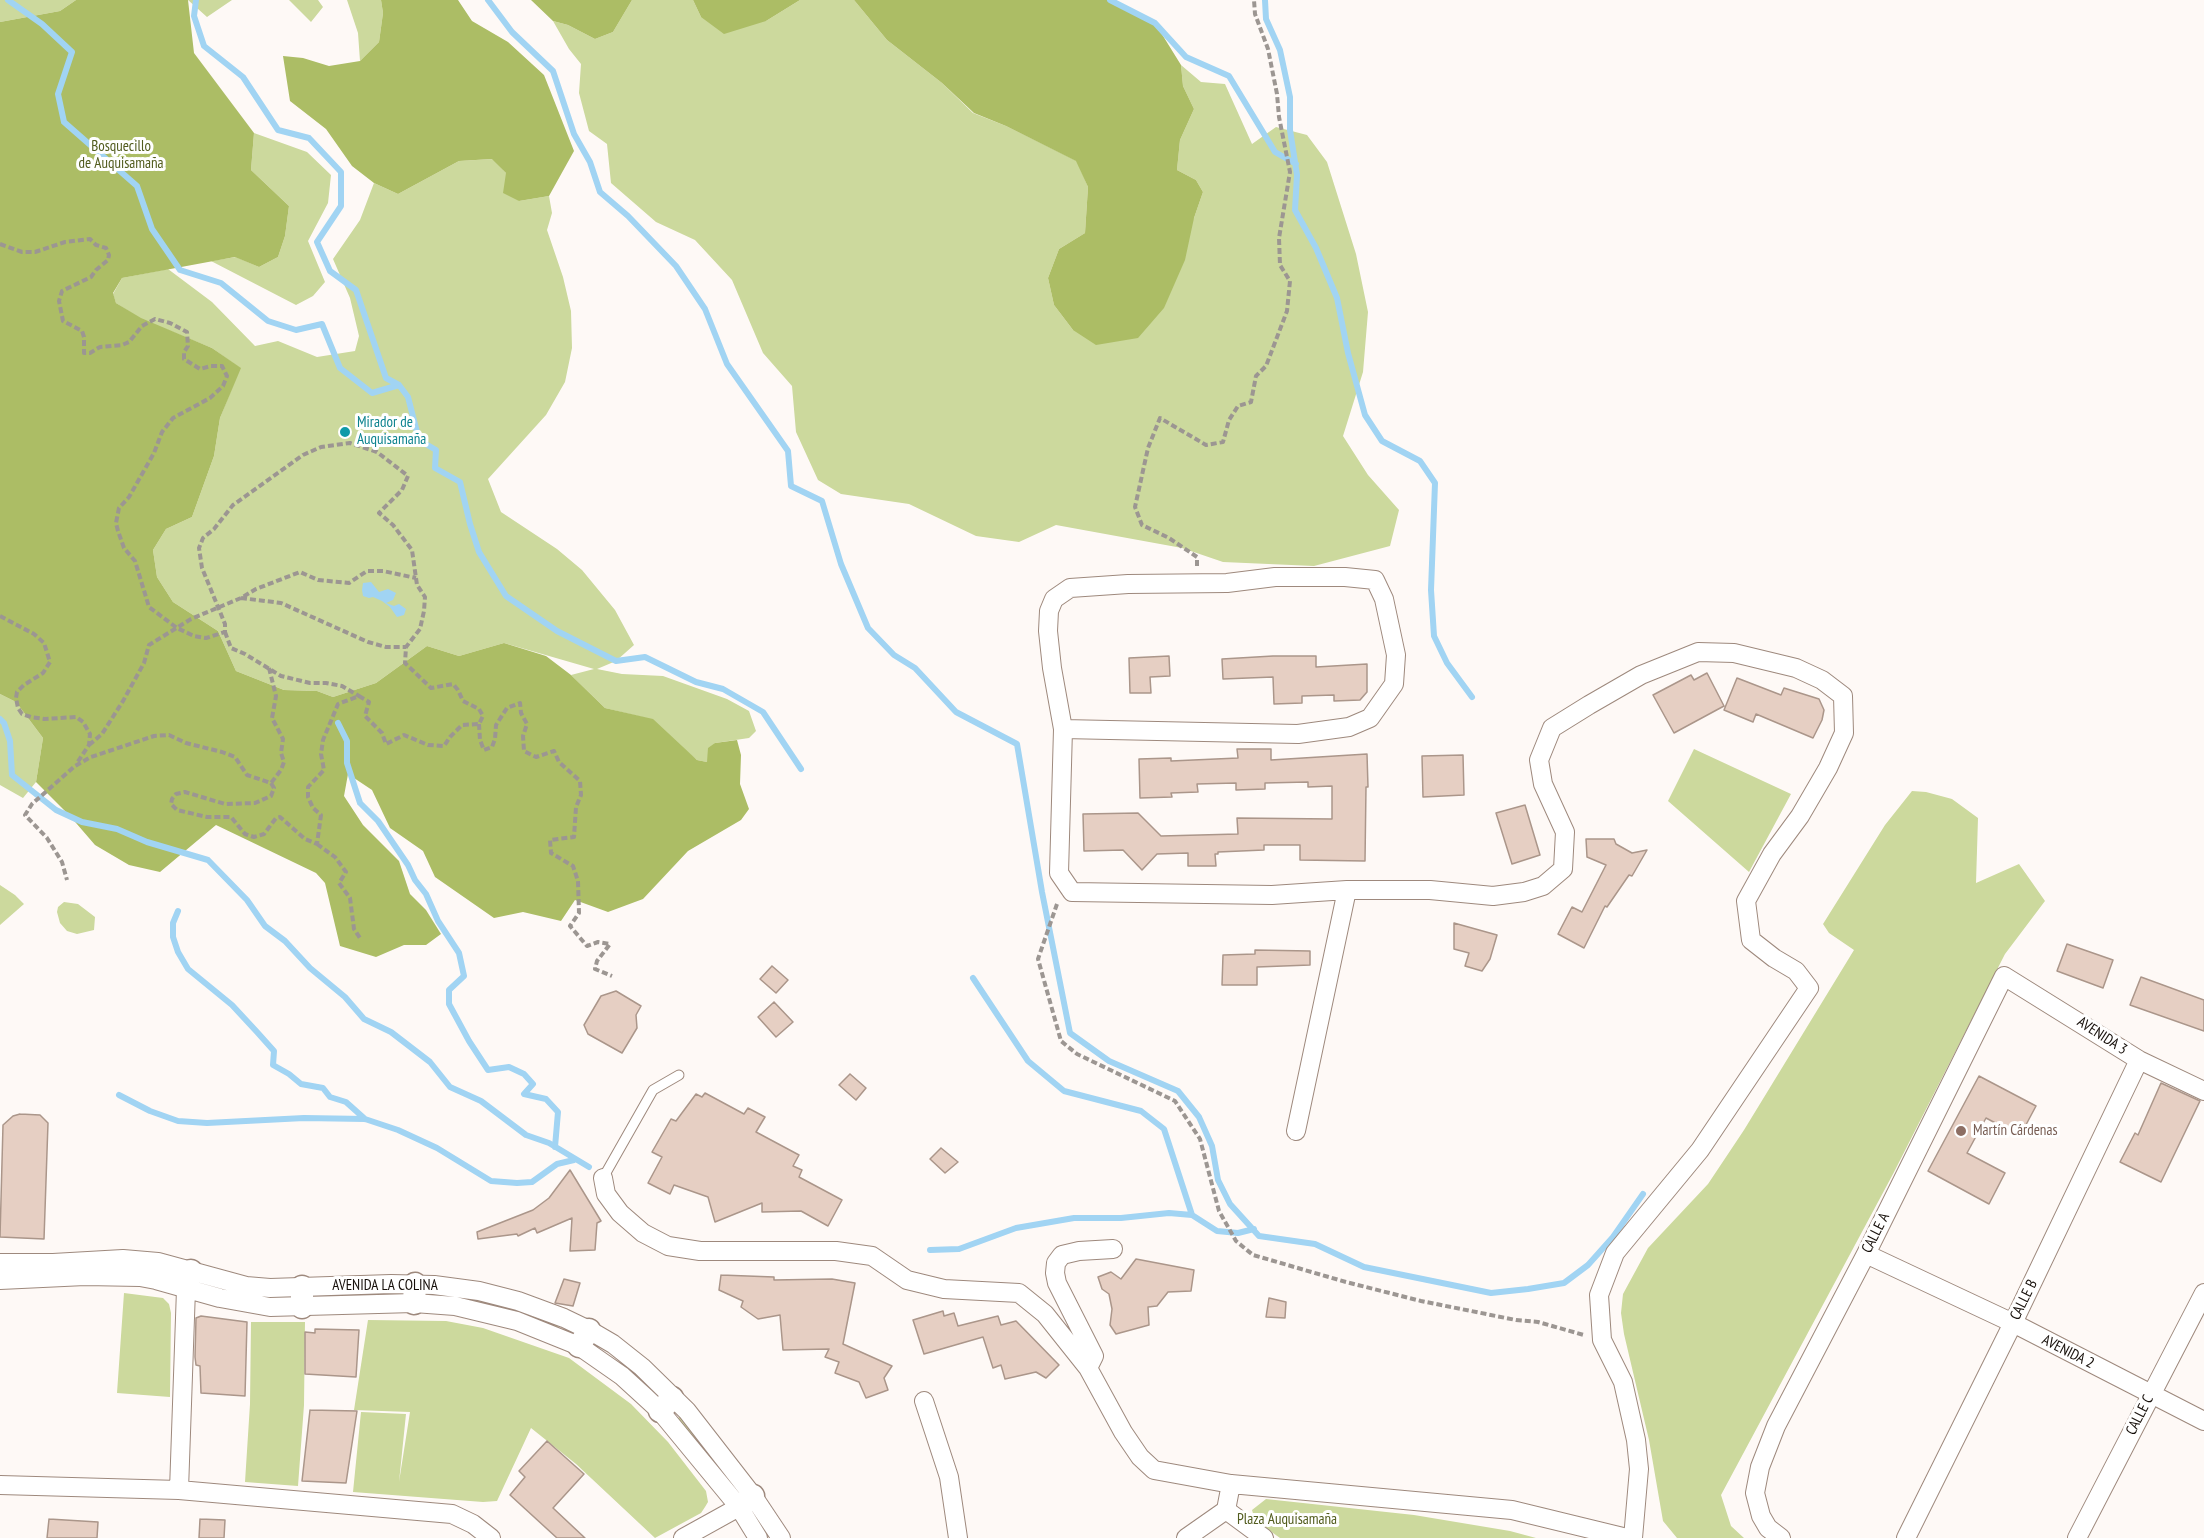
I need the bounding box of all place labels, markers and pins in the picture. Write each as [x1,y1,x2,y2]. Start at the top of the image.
place label: Mirador de Auquisamaña [357,414,426,449]
marker: Mirador de Auquisamaña [338,425,352,439]
place label: Martín Cárdenas [1973,1122,2057,1140]
marker: Martín Cárdenas [1954,1124,1968,1138]

